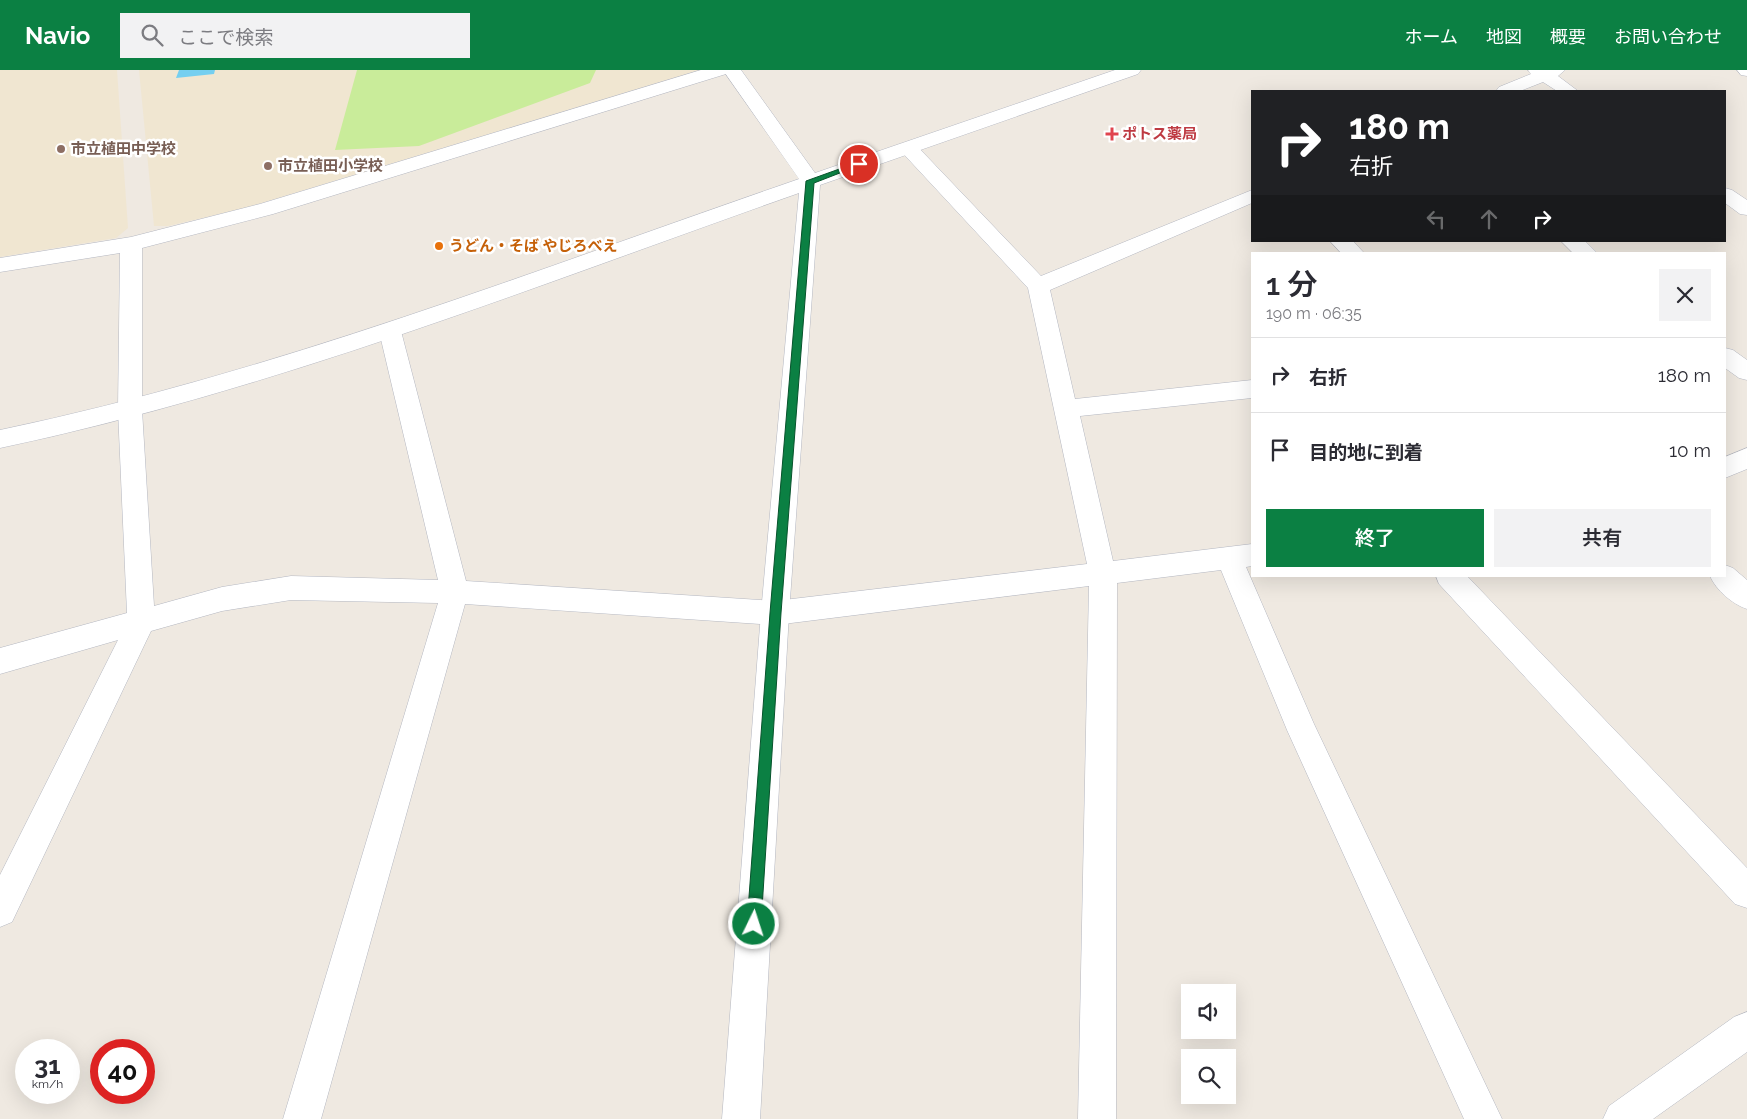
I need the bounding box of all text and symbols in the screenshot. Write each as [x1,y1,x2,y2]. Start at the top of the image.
search box [120,13,470,58]
text: Navio [25,21,90,50]
icon: search [138,21,166,49]
text: ここで検索 [178,26,273,48]
text: ホーム [1405,26,1458,47]
text: 地図 [1486,26,1522,47]
text: 概要 [1550,26,1586,47]
text: お問い合わせ [1614,26,1722,47]
text: 180 m [1349,106,1450,147]
icon: right [1266,110,1331,175]
place label: ポトス薬局 [1122,125,1197,143]
marker: ポトス薬局 [1106,128,1118,140]
place label: 市立植田中学校 [71,140,176,158]
marker: 市立植田中学校 [55,143,67,155]
pin [838,143,880,185]
icon: arrive [845,150,873,178]
text: 右折 [1349,153,1393,179]
place label: 市立植田小学校 [278,157,383,175]
marker: 市立植田小学校 [262,160,274,172]
icon: left [1422,205,1450,233]
icon: ahead [1475,205,1503,233]
icon: right [1528,205,1556,233]
place label: うどん・そば やじろべえ [449,237,618,255]
marker: うどん・そば やじろべえ [433,240,445,252]
text: 1 分 [1266,267,1318,302]
button: close [1659,269,1711,321]
text: 190 m · 06:35 [1266,304,1362,323]
icon: right [1266,361,1294,389]
text: 180 m [1658,364,1711,386]
text: 右折 [1309,366,1347,388]
icon: arrive [1266,436,1294,464]
text: 10 m [1669,439,1711,461]
text: 目的地に到着 [1309,441,1423,463]
button: 終了 [1266,509,1484,567]
button: 共有 [1494,509,1711,567]
position arrow [727,897,779,949]
map controls [1181,984,1236,1104]
button: sound [1181,984,1236,1039]
speed limit sign: 40 [90,1039,155,1104]
button: search [1181,1049,1236,1104]
text: 31 [34,1050,61,1080]
text: km/h [32,1077,63,1091]

